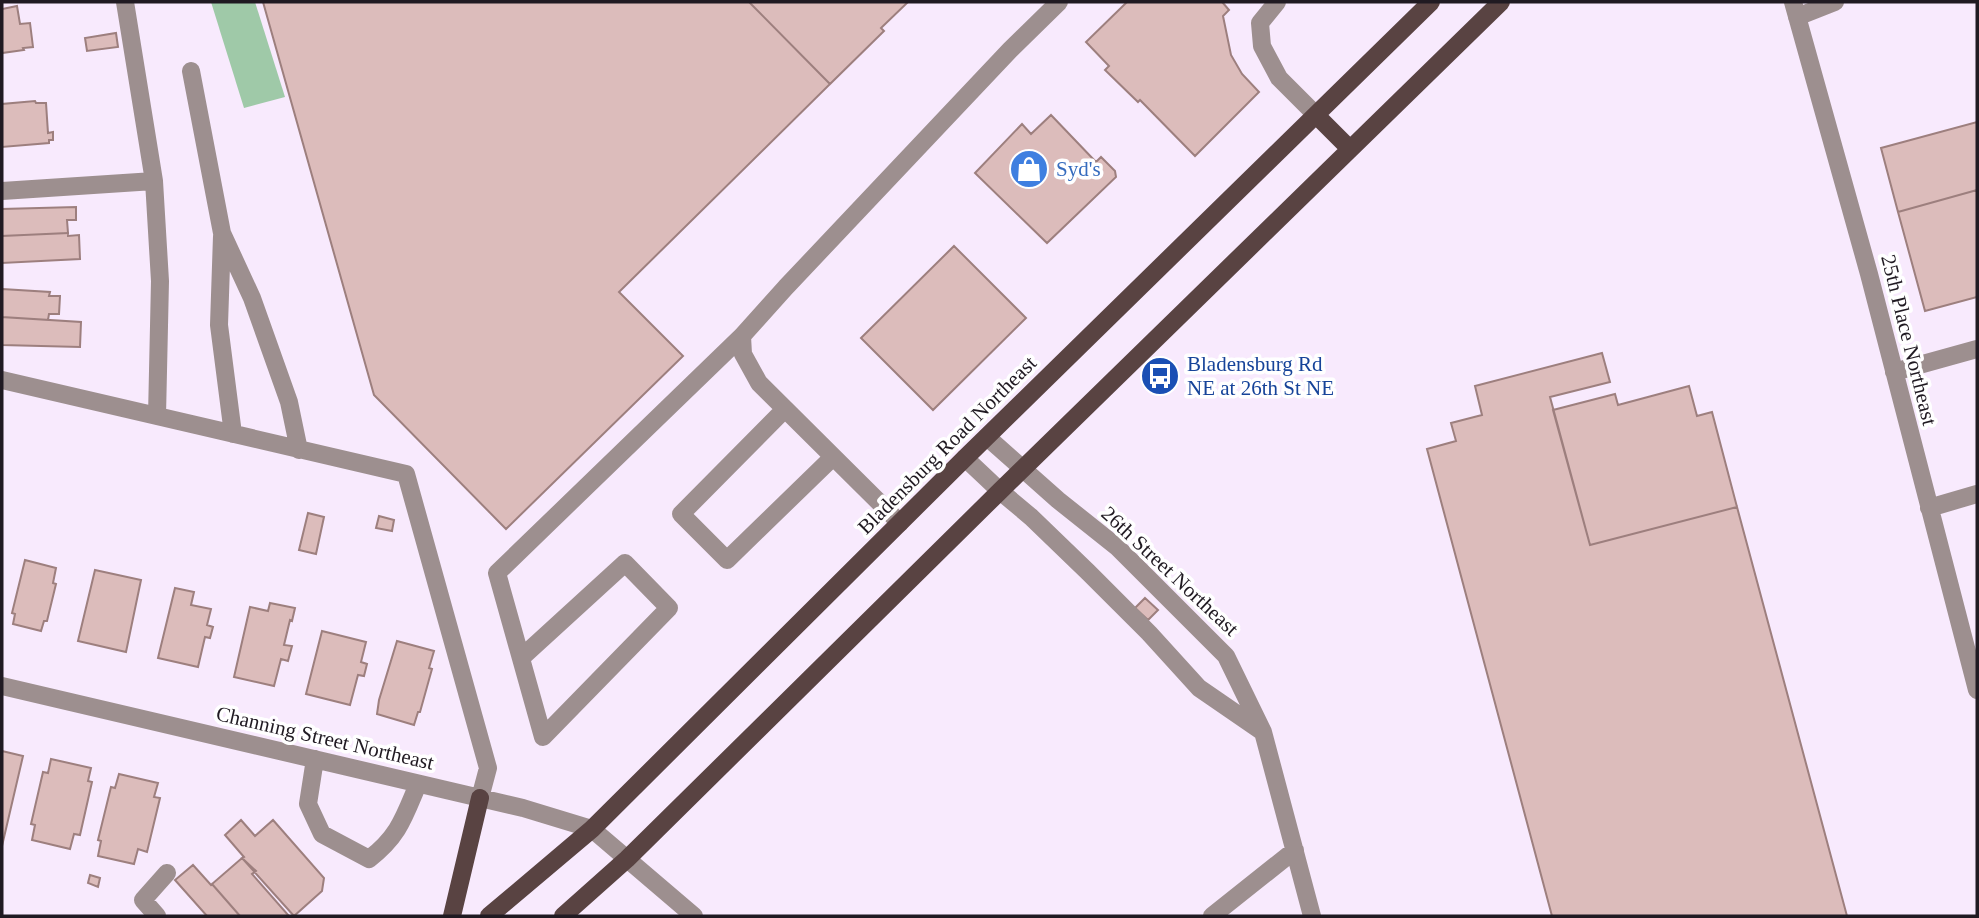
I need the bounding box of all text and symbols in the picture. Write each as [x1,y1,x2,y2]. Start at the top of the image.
shop icon: Syd's [1008,148,1050,190]
place label: Syd's [1056,157,1101,181]
street label: 25th Place Northeast [1876,252,1942,428]
street label: Bladensburg Road Northeast [853,351,1041,539]
place label: Bladensburg Rd NE at 26th St NE [1187,352,1334,400]
bus stop icon: Bladensburg Rd NE at 26th St NE [1139,355,1181,397]
street label: 26th Street Northeast [1097,501,1244,641]
street label: Channing Street Northeast [214,701,436,775]

